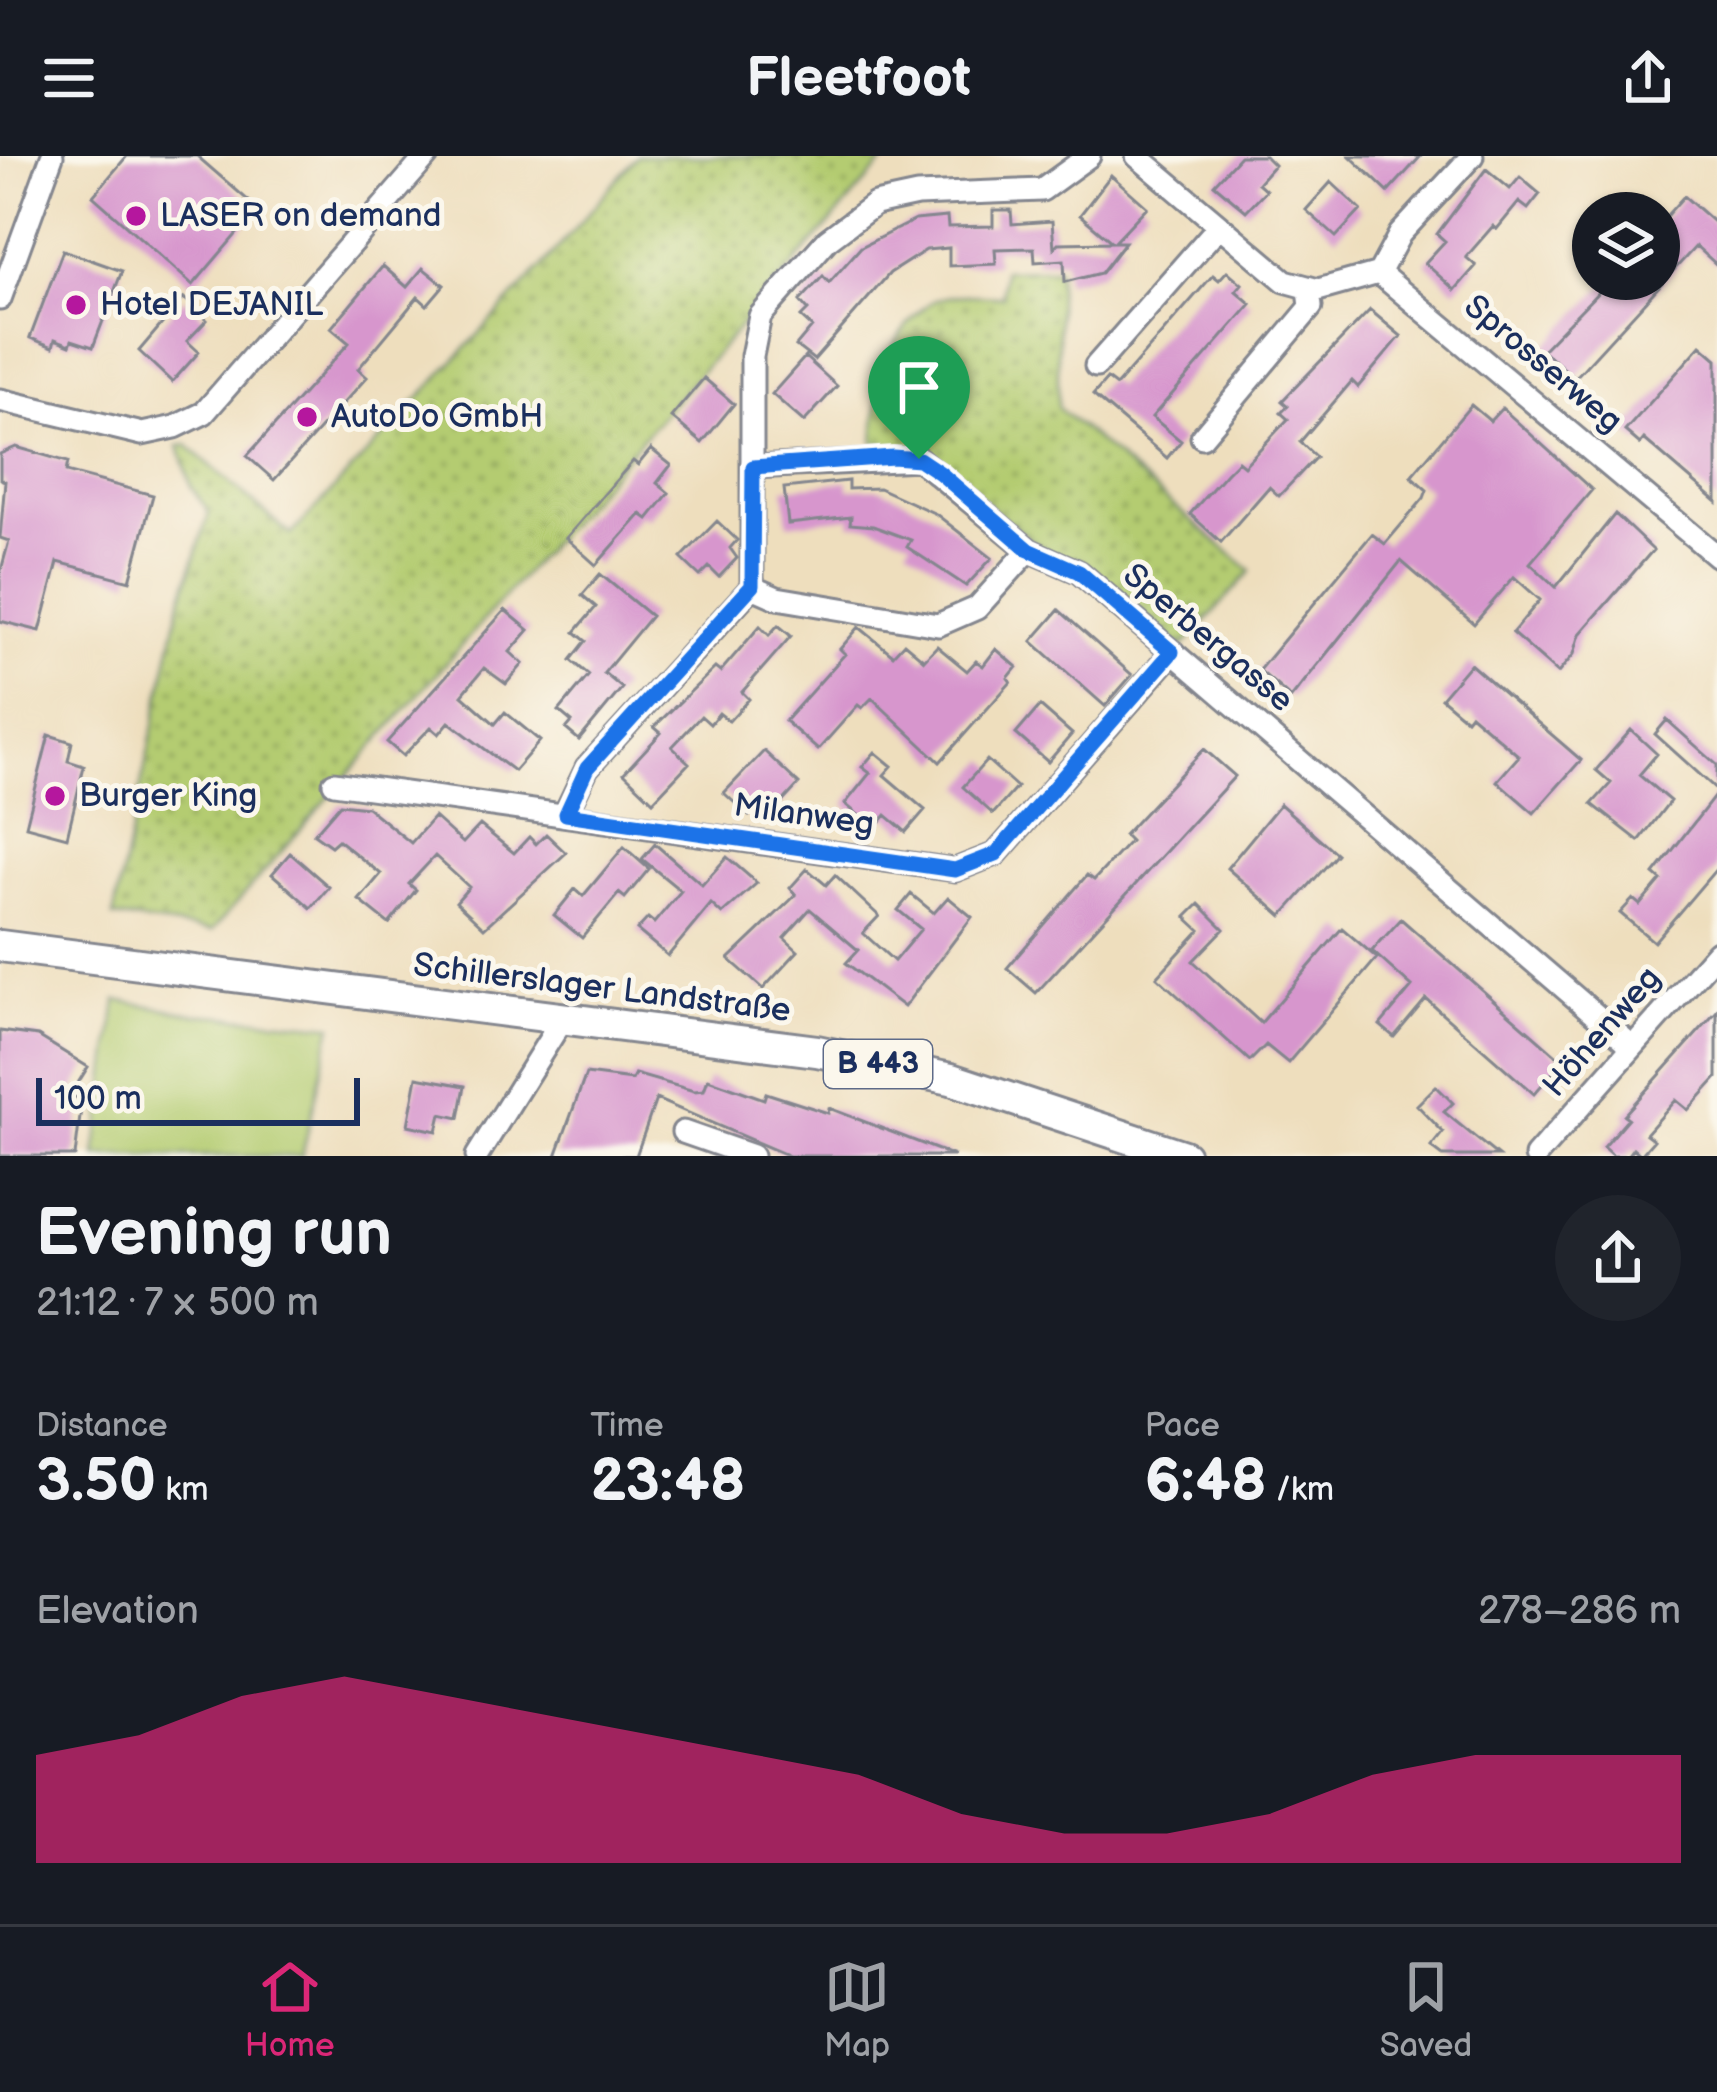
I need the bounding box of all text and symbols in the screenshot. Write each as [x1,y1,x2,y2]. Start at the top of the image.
icon: menu [36,45,102,111]
icon: share [1615,45,1681,111]
text: Fleetfoot [746,46,971,111]
map controls [1572,192,1680,300]
button: layers [1572,192,1680,300]
place label: LASER on demand [160,196,441,236]
marker: LASER on demand [123,203,149,229]
place label: Hotel DEJANIL [100,285,323,325]
street label: Sprosserweg [1456,286,1630,442]
marker: Hotel DEJANIL [63,292,89,318]
pin [868,336,970,459]
icon: arrive [886,354,952,420]
place label: AutoDo GmbH [331,397,543,437]
marker: AutoDo GmbH [294,404,320,430]
street label: Sperbergasse [1115,555,1301,721]
place label: Burger King [79,776,257,816]
marker: Burger King [42,783,68,809]
street label: Milanweg [731,785,877,845]
street label: Schillerslager Landstraße [411,945,793,1031]
street label: Höhenweg [1535,959,1669,1105]
road number: B 443 [824,1040,932,1088]
scale bar [36,1072,360,1125]
text: 100 m [54,1079,142,1119]
text: Evening run [36,1195,392,1274]
button: share [1555,1195,1681,1321]
text: 21:12 · 7 × 500 m [36,1280,319,1327]
text: Distance [36,1406,168,1446]
text: Time [590,1406,663,1446]
text: Pace [1145,1406,1220,1446]
text: 3.50 [36,1446,156,1518]
text: 23:48 [590,1446,746,1518]
text: 6:48 [1145,1446,1267,1518]
text: km [156,1470,209,1510]
text: /km [1267,1470,1334,1510]
text: Elevation [36,1588,199,1635]
text: 278–286 m [1478,1588,1681,1635]
tab: Home [245,1954,334,2066]
tab: Map [824,1954,890,2066]
tab: Saved [1380,1954,1472,2066]

